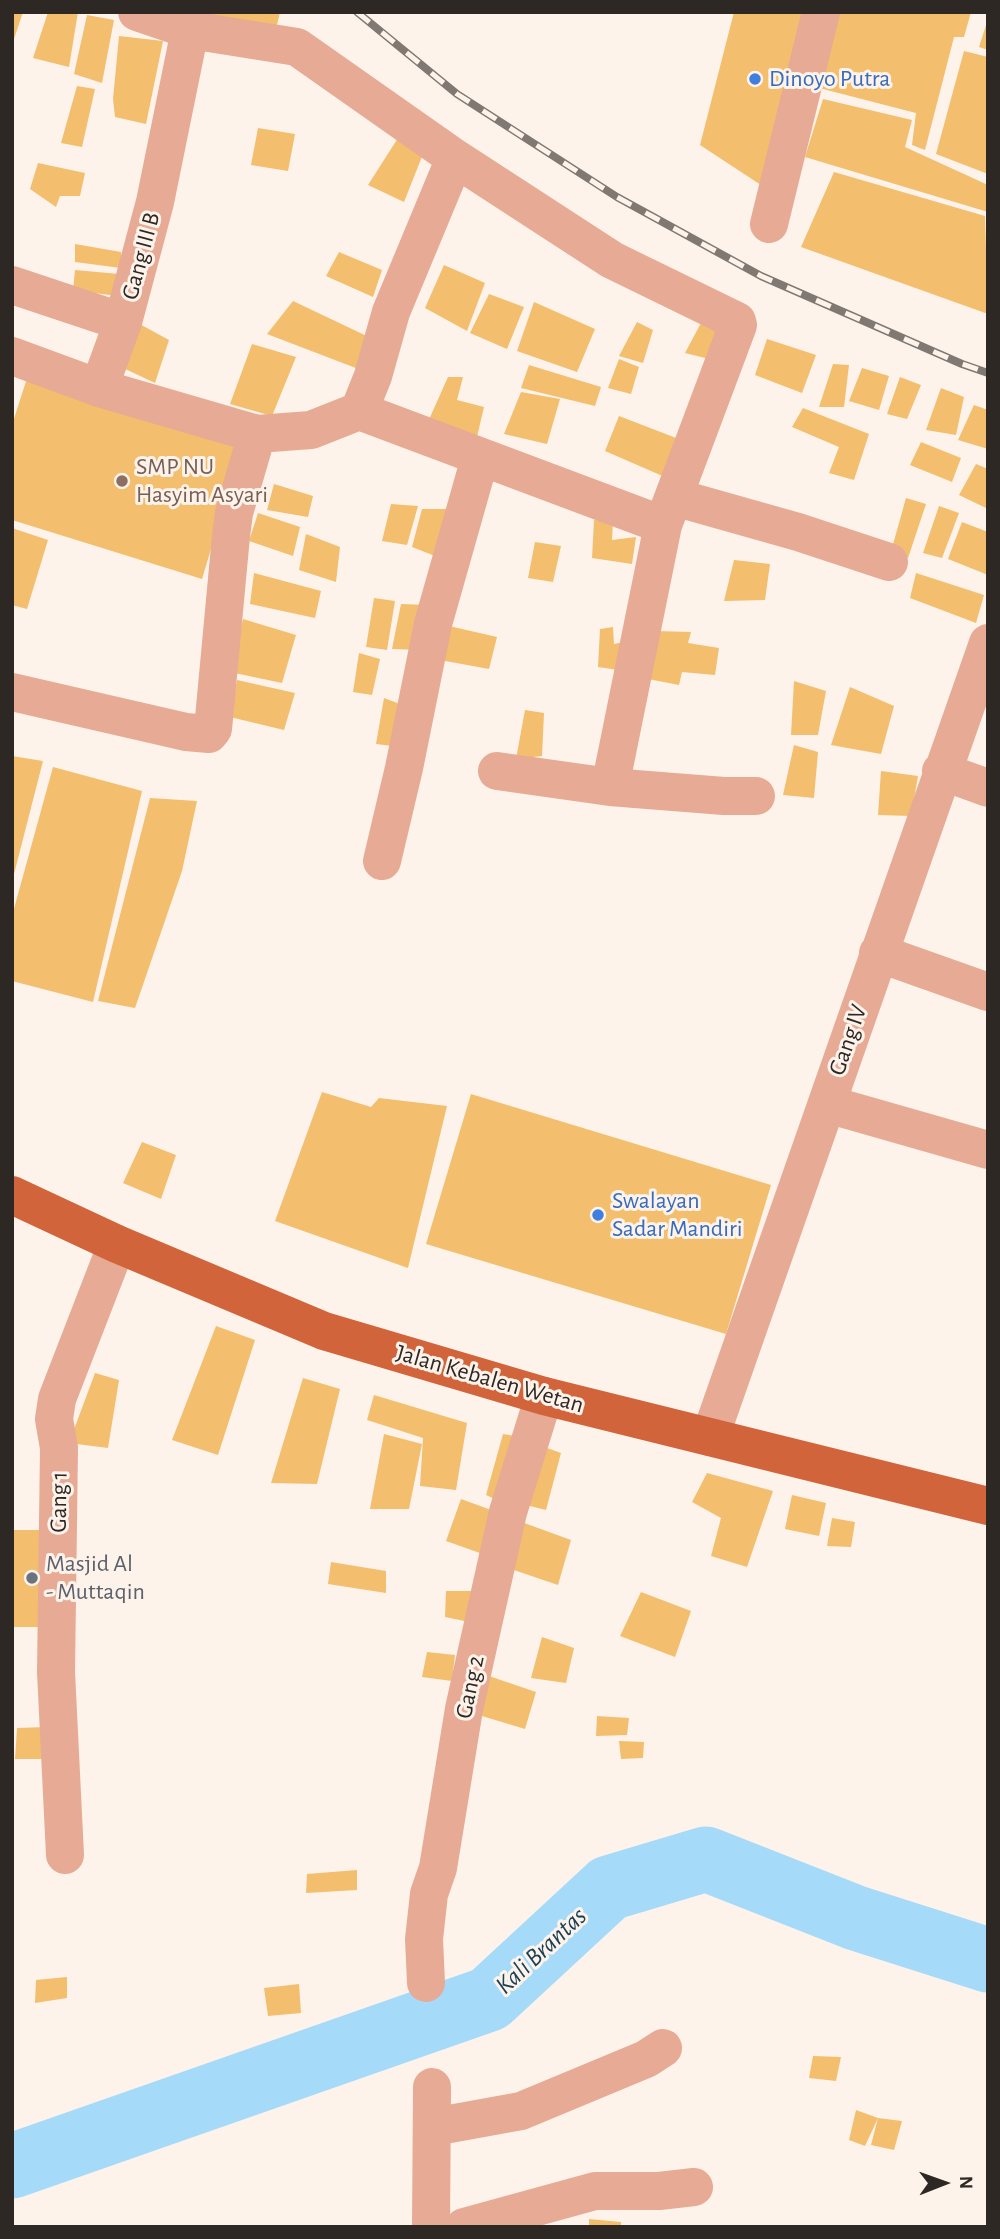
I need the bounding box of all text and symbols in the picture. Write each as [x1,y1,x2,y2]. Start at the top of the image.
place label: Dinoyo Putra [769,65,890,93]
marker: Dinoyo Putra [747,71,763,87]
street label: Gang III B [116,209,166,303]
place label: SMP NU Hasyim Asyari [136,453,268,509]
marker: SMP NU Hasyim Asyari [114,473,130,489]
street label: Gang IV [823,1001,873,1079]
place label: Swalayan Sadar Mandiri [612,1187,743,1243]
marker: Swalayan Sadar Mandiri [590,1207,606,1223]
street label: Jalan Kebalen Wetan [393,1338,587,1420]
street label: Gang 1 [44,1471,74,1533]
place label: Masjid Al - Muttaqin [46,1550,145,1606]
marker: Masjid Al - Muttaqin [24,1570,40,1586]
street label: Gang 2 [449,1653,491,1721]
water label: Kali Brantas [489,1901,593,2001]
north arrow [909,2148,979,2218]
text: N [956,2176,975,2189]

